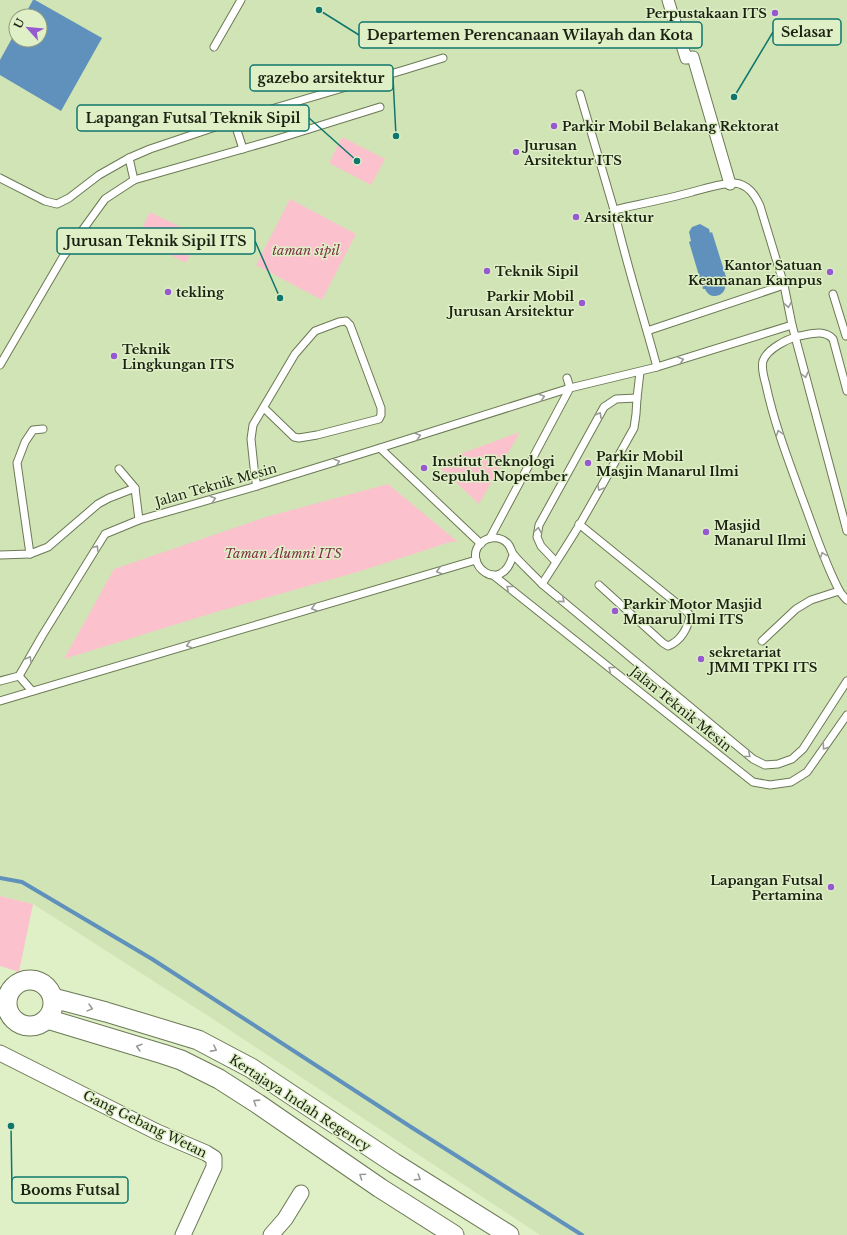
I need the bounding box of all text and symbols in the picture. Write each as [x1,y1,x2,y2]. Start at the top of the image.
place label: Perpustakaan ITS [646,5,767,22]
north arrow [8,8,48,48]
marker: Perpustakaan ITS [770,8,780,18]
text: U [11,16,28,31]
callout: Selasar [773,19,841,45]
callout: Departemen Perencanaan Wilayah dan Kota [359,22,702,48]
text: Selasar [781,23,833,41]
text: Departemen Perencanaan Wilayah dan Kota [367,26,693,44]
callout: gazebo arsitektur [250,65,393,91]
text: gazebo arsitektur [258,69,384,87]
callout: Lapangan Futsal Teknik Sipil [77,105,309,131]
text: Lapangan Futsal Teknik Sipil [86,109,300,127]
place label: Parkir Mobil Belakang Rektorat [562,118,779,135]
marker: Parkir Mobil Belakang Rektorat [549,121,559,131]
place label: Jurusan Arsitektur ITS [521,137,622,169]
marker: Jurusan Arsitektur ITS [511,147,521,157]
place label: Arsitektur [583,209,654,226]
marker: Arsitektur [571,212,581,222]
callout: Jurusan Teknik Sipil ITS [57,228,255,254]
text: Jurusan Teknik Sipil ITS [62,232,247,250]
park label: taman sipil [272,242,341,259]
place label: Kantor Satuan Keamanan Kampus [688,257,823,289]
place label: Teknik Sipil [495,263,579,280]
marker: Teknik Sipil [482,266,492,276]
marker: Kantor Satuan Keamanan Kampus [825,267,835,277]
place label: tekling [176,284,225,301]
marker: tekling [163,287,173,297]
place label: Parkir Mobil Jurusan Arsitektur [446,288,575,320]
marker: Parkir Mobil Jurusan Arsitektur [577,298,587,308]
one-way arrow [783,302,792,308]
place label: Teknik Lingkungan ITS [122,341,235,373]
marker: Teknik Lingkungan ITS [109,351,119,361]
one-way arrow [677,356,684,365]
one-way arrow [800,371,809,378]
one-way arrow [538,393,545,402]
one-way arrow [594,412,601,420]
one-way arrow [775,429,784,436]
one-way arrow [414,432,421,441]
place label: Parkir Mobil Masjin Manarul Ilmi [596,448,739,480]
place label: Institut Teknologi Sepuluh Nopember [432,453,568,485]
one-way arrow [333,458,340,467]
marker: Parkir Mobil Masjin Manarul Ilmi [583,458,593,468]
street label: Jalan Teknik Mesin [151,460,279,511]
marker: Institut Teknologi Sepuluh Nopember [419,463,429,473]
one-way arrow [598,484,605,491]
one-way arrow [209,495,216,504]
place label: Masjid Manarul Ilmi [714,517,807,549]
one-way arrow [533,527,542,533]
marker: Masjid Manarul Ilmi [701,527,711,537]
one-way arrow [92,545,99,552]
park label: Taman Alumni ITS [224,545,342,562]
one-way arrow [820,551,828,558]
one-way arrow [435,566,442,575]
one-way arrow [507,586,514,593]
one-way arrow [558,596,565,603]
place label: Parkir Motor Masjid Manarul Ilmi ITS [623,596,762,628]
one-way arrow [311,603,318,612]
marker: Parkir Motor Masjid Manarul Ilmi ITS [610,606,620,616]
one-way arrow [186,640,193,649]
place label: sekretariat JMMI TPKI ITS [706,644,818,676]
marker: sekretariat JMMI TPKI ITS [696,654,706,664]
one-way arrow [24,656,31,663]
street label: Jalan Teknik Mesin [625,662,735,755]
one-way arrow [608,667,616,674]
one-way arrow [823,742,830,749]
one-way arrow [743,751,751,758]
place label: Lapangan Futsal Pertamina [710,872,824,904]
marker: Lapangan Futsal Pertamina [826,882,836,892]
one-way arrow [87,1003,94,1012]
one-way arrow [136,1043,143,1052]
one-way arrow [209,1044,217,1051]
street label: Kertajaya Indah Regency [226,1051,375,1156]
street label: Gang Gebang Wetan [80,1087,210,1161]
one-way arrow [253,1100,260,1107]
one-way arrow [414,1173,421,1181]
one-way arrow [360,1174,367,1181]
callout: Booms Futsal [12,1177,128,1203]
text: Booms Futsal [20,1181,120,1199]

